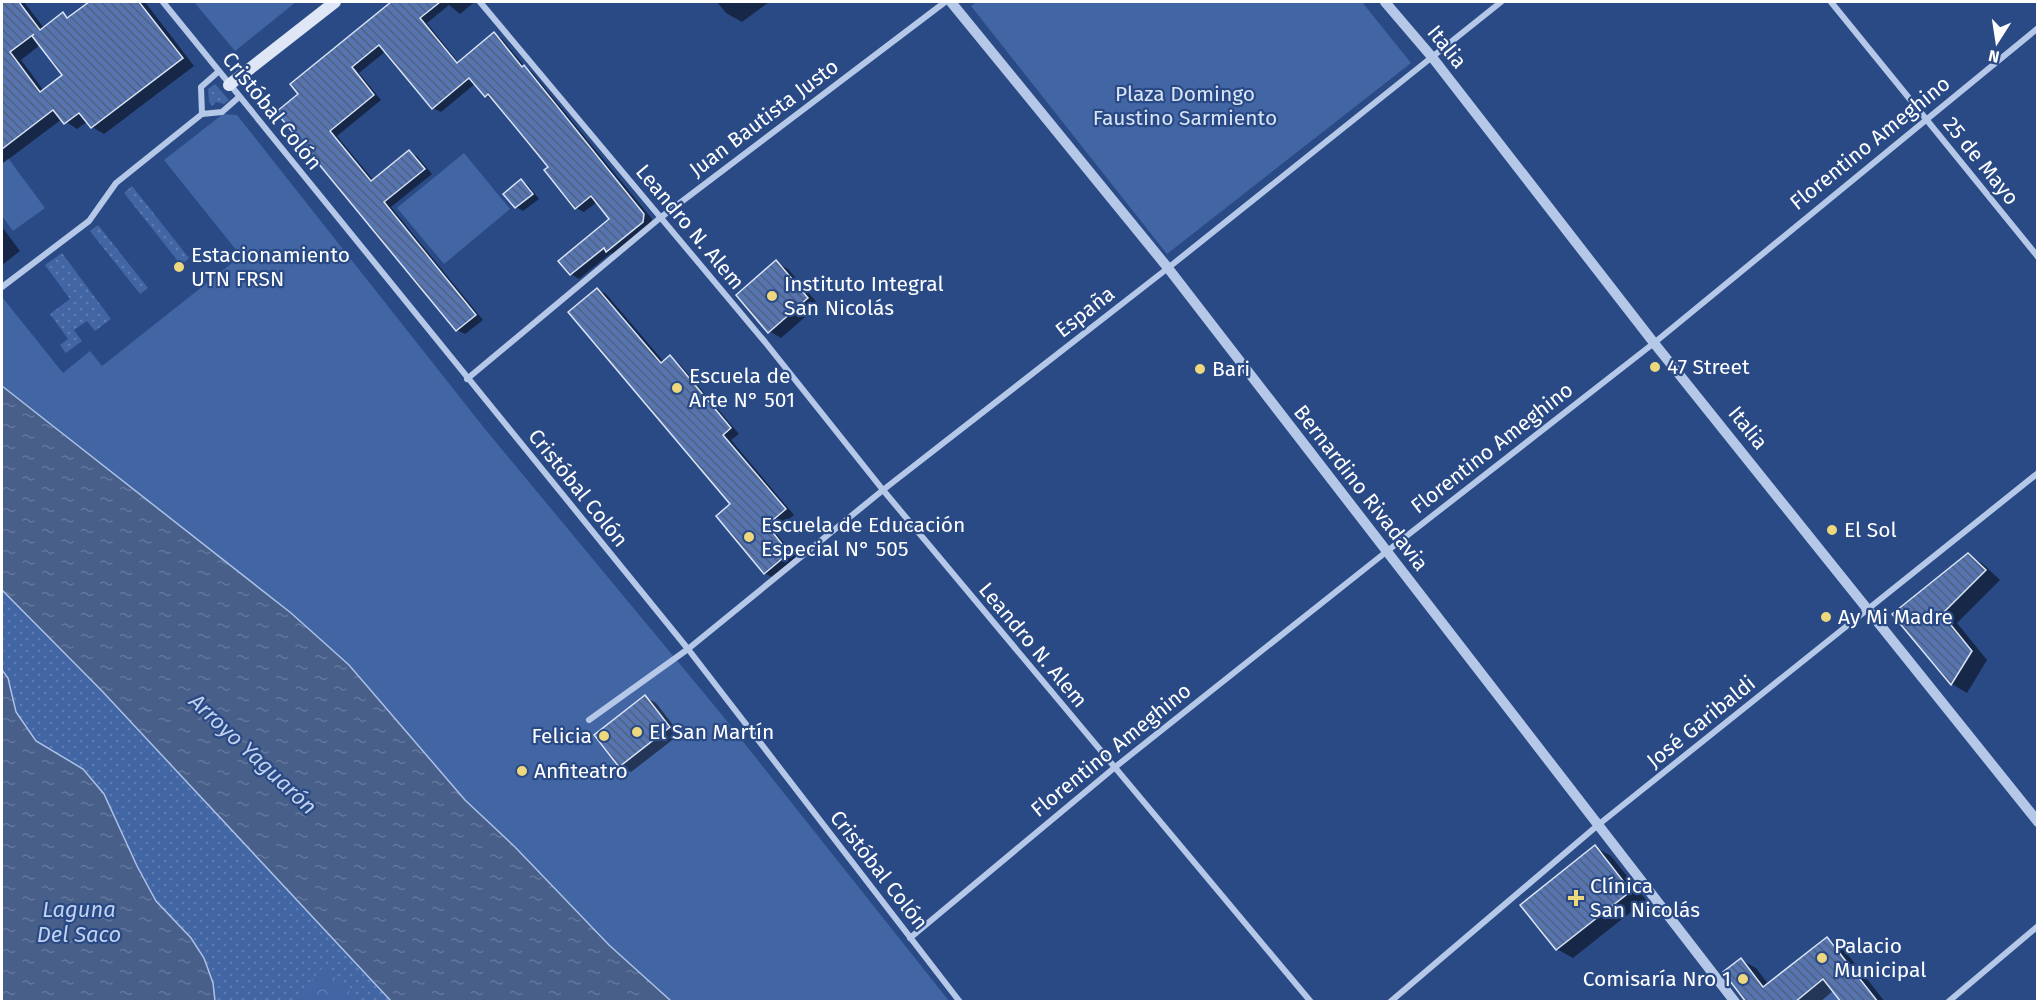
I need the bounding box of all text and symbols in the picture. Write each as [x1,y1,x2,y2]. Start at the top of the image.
north arrow [1967,12,2027,72]
street label: Italia [1422,20,1472,74]
text: N [1987,46,2001,67]
street label: Cristóbal Colón [217,47,327,175]
street label: Juan Bautista Justo [684,53,844,183]
street label: Florentino Ameghino [1785,70,1955,216]
park label: Plaza Domingo Faustino Sarmiento [1093,81,1277,131]
street label: 25 de Mayo [1938,112,2024,210]
street label: Leandro N. Alem [630,159,750,295]
place label: Estacionamiento UTN FRSN [191,242,350,292]
marker: Estacionamiento UTN FRSN [172,260,186,274]
place label: Instituto Integral San Nicolás [784,271,944,321]
street label: España [1050,281,1120,343]
marker: Instituto Integral San Nicolás [765,289,779,303]
place label: 47 Street [1667,354,1750,380]
place label: Bari [1212,356,1250,382]
marker: 47 Street [1648,360,1662,374]
marker: Bari [1193,362,1207,376]
place label: Escuela de Arte N° 501 [689,363,795,413]
street label: Florentino Ameghino [1406,377,1578,519]
marker: Escuela de Arte N° 501 [670,381,684,395]
street label: Bernardino Rivadavia [1288,400,1434,576]
street label: Italia [1723,401,1773,455]
street label: Cristóbal Colón [523,424,633,552]
place label: Escuela de Educación Especial N° 505 [761,512,965,562]
place label: El Sol [1844,517,1897,543]
marker: El Sol [1825,523,1839,537]
marker: Escuela de Educación Especial N° 505 [742,530,756,544]
street label: Leandro N. Alem [973,577,1093,713]
place label: Ay Mi Madre [1838,604,1953,630]
marker: Ay Mi Madre [1819,610,1833,624]
street label: José Garibaldi [1641,670,1761,774]
street label: Florentino Ameghino [1026,677,1196,823]
water label: Arroyo Yaguarón [183,687,322,820]
place label: El San Martín [649,719,774,745]
place label: Felicia [532,723,592,749]
marker: El San Martín [630,725,644,739]
marker: Felicia [597,729,611,743]
place label: Anfiteatro [534,758,628,784]
marker: Anfiteatro [515,764,529,778]
street label: Cristóbal Colón [824,805,934,935]
place label: Clínica San Nicolás [1590,873,1700,923]
marker: Clínica San Nicolás [1567,889,1585,907]
water label: Laguna Del Saco [37,896,121,948]
place label: Palacio Municipal [1834,933,1926,983]
marker: Palacio Municipal [1815,951,1829,965]
place label: Comisaría Nro 1 [1583,966,1731,992]
marker: Comisaría Nro 1 [1736,972,1750,986]

